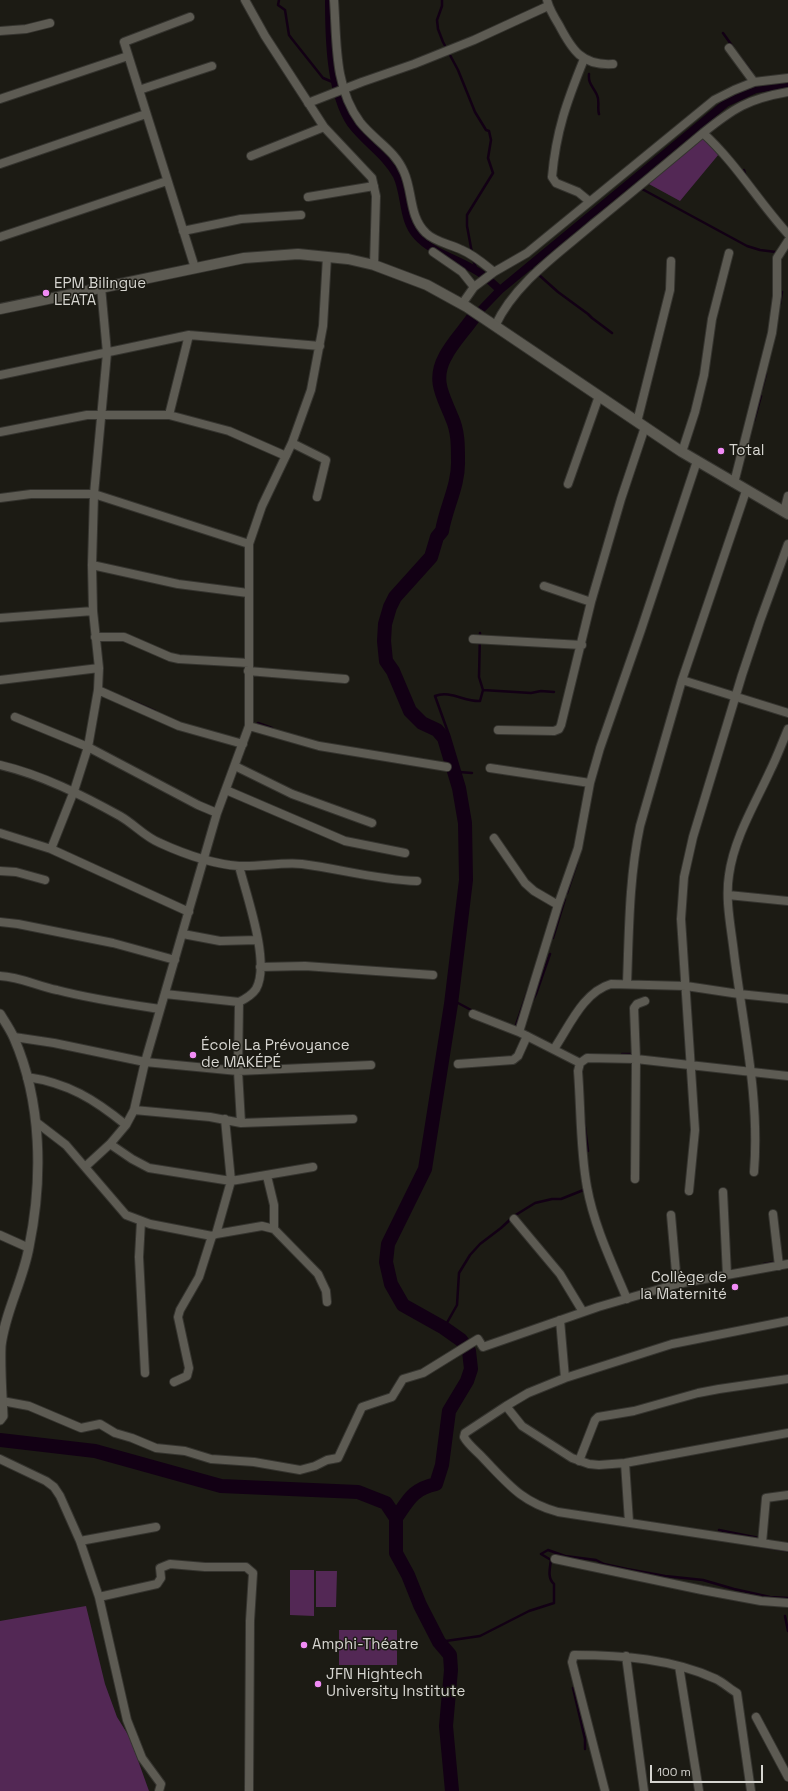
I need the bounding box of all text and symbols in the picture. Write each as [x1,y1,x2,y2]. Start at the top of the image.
place label: EPM Bilingue LEATA [54,275,146,310]
marker: EPM Bilingue LEATA [41,288,51,298]
place label: Total [729,442,764,460]
marker: Total [716,446,726,456]
place label: École La Prévoyance de MAKÉPÉ [201,1037,350,1072]
marker: École La Prévoyance de MAKÉPÉ [188,1050,198,1060]
place label: Collège de la Maternité [640,1269,727,1304]
marker: Collège de la Maternité [730,1282,740,1292]
place label: Amphi-Théatre [312,1636,419,1654]
marker: Amphi-Théatre [299,1640,309,1650]
place label: JFN Hightech University Institute [326,1666,465,1701]
marker: JFN Hightech University Institute [313,1679,323,1689]
scale bar [652,1757,765,1783]
text: 100 m [657,1764,691,1780]

